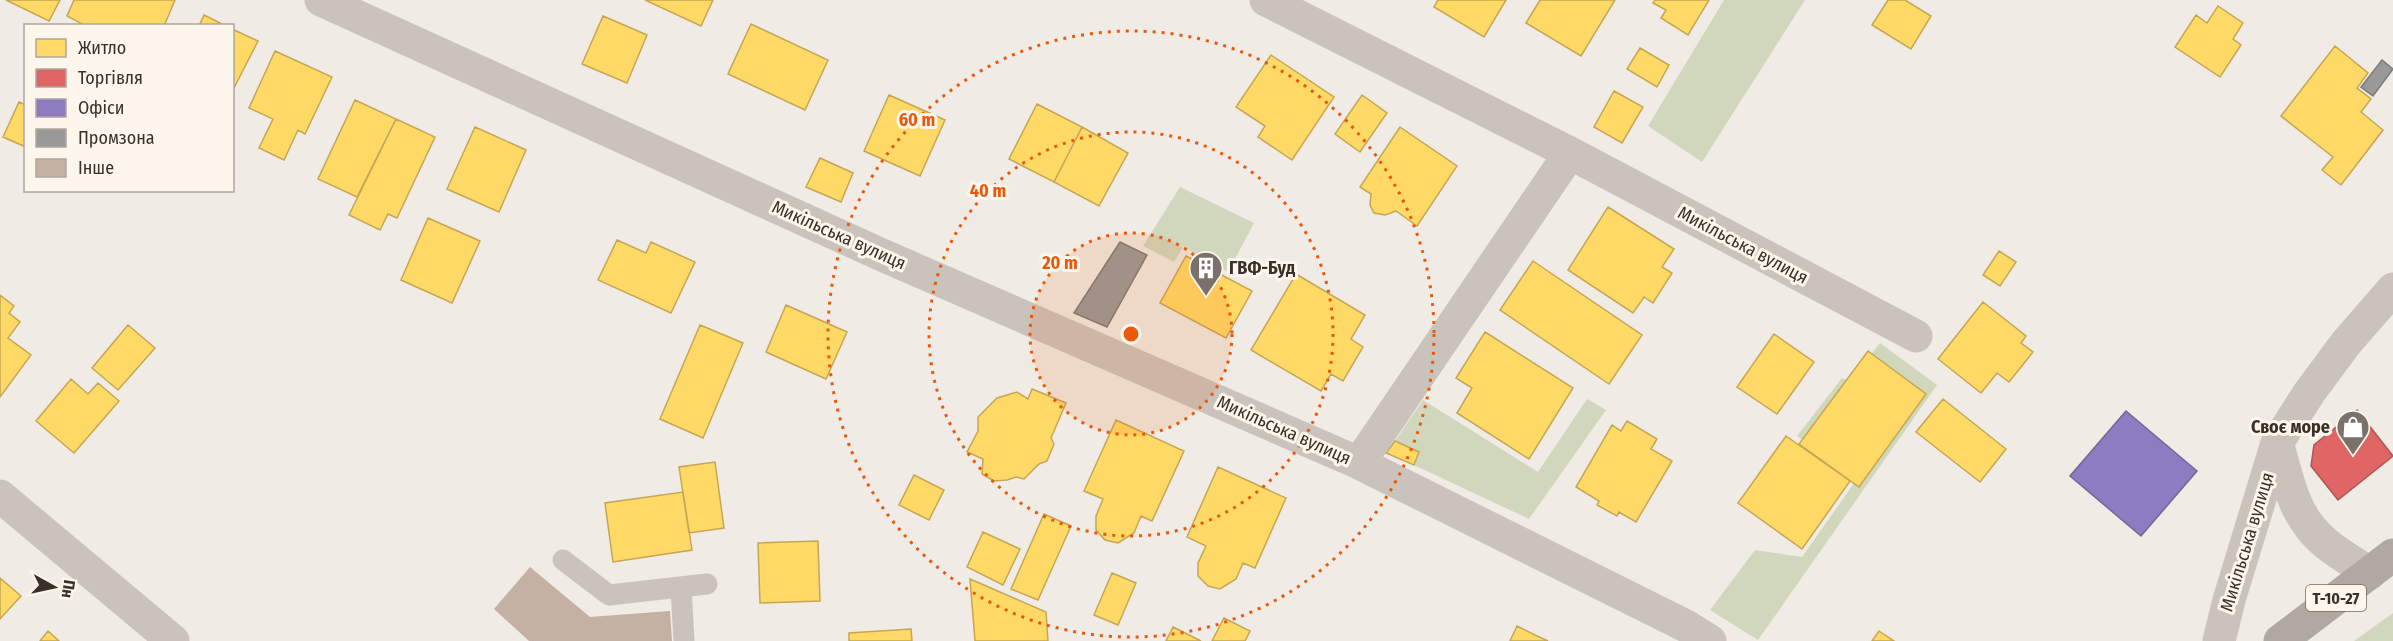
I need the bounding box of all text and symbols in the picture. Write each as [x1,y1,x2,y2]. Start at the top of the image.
legend [24,24,234,192]
text: Житло [78,37,126,59]
text: Торгівля [78,67,143,89]
text: Офіси [78,97,124,119]
text: 60 m [899,109,935,131]
text: Промзона [78,127,155,149]
text: Інше [78,157,114,179]
text: 40 m [970,180,1006,202]
street label: Микільська вулиця [769,196,909,274]
street label: Микільська вулиця [1674,201,1812,289]
building icon: ГВФ-Буд [1188,250,1224,297]
text: 20 m [1041,252,1078,274]
place label: ГВФ-Буд [1229,257,1295,279]
centre of rings [1121,324,1141,344]
street label: Микільська вулиця [1214,391,1354,469]
shop icon: Своє море [2335,409,2371,456]
place label: Своє море [2251,416,2330,438]
street label: Микільська вулиця [2215,470,2279,614]
north arrow [24,557,84,617]
text: Пн [58,579,79,599]
road number: Т-10-27 [2306,585,2366,611]

